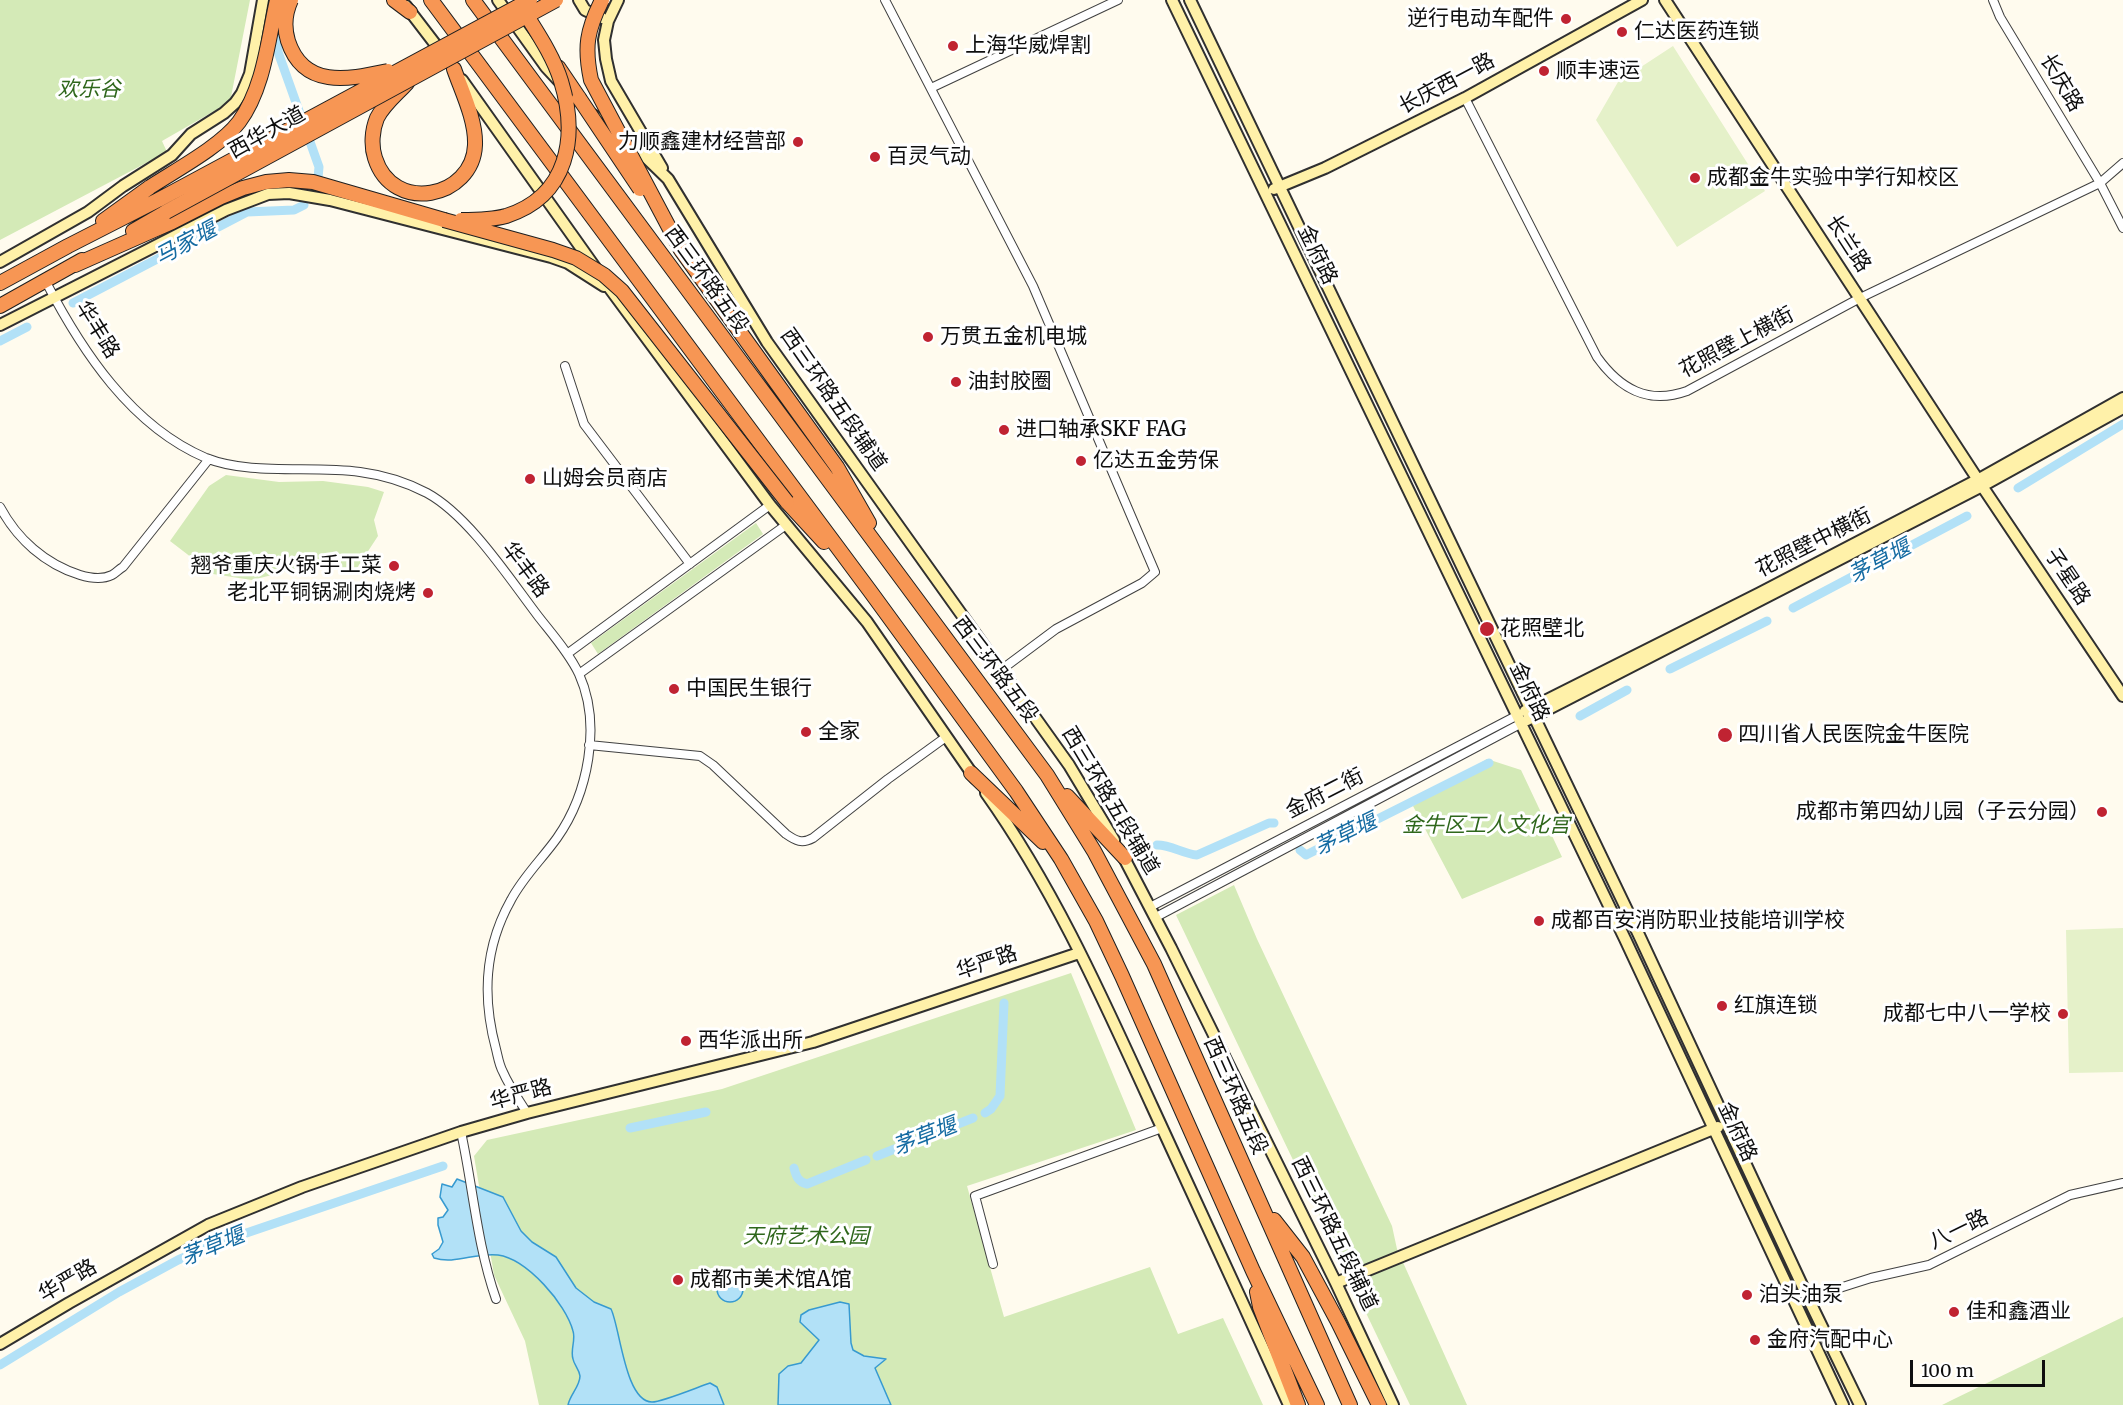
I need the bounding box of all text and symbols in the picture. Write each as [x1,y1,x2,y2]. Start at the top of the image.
place label: 逆行电动车配件 [1407,6,1554,32]
marker: 逆行电动车配件 [1559,12,1573,26]
place label: 仁达医药连锁 [1634,19,1760,45]
marker: 仁达医药连锁 [1615,25,1629,39]
place label: 上海华威焊割 [965,33,1091,59]
marker: 上海华威焊割 [946,39,960,53]
street label: 长庆西一路 [1395,48,1499,120]
street label: 长庆路 [2034,50,2088,116]
place label: 顺丰速运 [1556,58,1640,84]
marker: 顺丰速运 [1537,64,1551,78]
park label: 欢乐谷 [58,77,120,103]
street label: 西华大道 [224,102,310,164]
place label: 力顺鑫建材经营部 [618,129,786,155]
marker: 力顺鑫建材经营部 [791,135,805,149]
place label: 百灵气动 [887,144,971,170]
marker: 百灵气动 [868,150,882,164]
place label: 成都金牛实验中学行知校区 [1707,165,1959,191]
marker: 成都金牛实验中学行知校区 [1688,171,1702,185]
street label: 长兰路 [1820,211,1876,277]
water label: 马家堰 [151,217,221,271]
street label: 金府路 [1292,221,1342,289]
street label: 西三环路五段 [659,222,753,338]
street label: 华丰路 [70,297,124,363]
street label: 花照壁上横街 [1675,302,1799,384]
street label: 西三环路五段辅道 [774,324,892,476]
place label: 万贯五金机电城 [940,324,1087,350]
marker: 万贯五金机电城 [921,330,935,344]
place label: 油封胶圈 [968,369,1052,395]
marker: 油封胶圈 [949,375,963,389]
place label: 进口轴承SKF FAG [1016,417,1186,443]
marker: 进口轴承SKF FAG [997,423,1011,437]
place label: 亿达五金劳保 [1093,448,1219,474]
marker: 亿达五金劳保 [1074,454,1088,468]
place label: 山姆会员商店 [542,466,668,492]
marker: 山姆会员商店 [523,472,537,486]
street label: 花照壁中横街 [1752,503,1876,583]
water label: 茅草堰 [1845,535,1915,589]
street label: 华丰路 [496,537,554,603]
street label: 子星路 [2039,544,2095,610]
place label: 翘爷重庆火锅·手工菜 [191,553,382,579]
marker: 翘爷重庆火锅·手工菜 [387,559,401,573]
place label: 老北平铜锅涮肉烧烤 [227,580,416,606]
marker: 老北平铜锅涮肉烧烤 [421,586,435,600]
street label: 西三环路五段 [947,612,1043,728]
place label: 花照壁北 [1500,616,1584,642]
marker: 花照壁北 [1478,620,1496,638]
street label: 金府路 [1504,658,1554,726]
place label: 中国民生银行 [686,676,812,702]
marker: 中国民生银行 [667,682,681,696]
place label: 全家 [818,719,860,745]
place label: 四川省人民医院金牛医院 [1738,722,1969,748]
street label: 西三环路五段辅道 [1056,723,1164,879]
marker: 全家 [799,725,813,739]
marker: 四川省人民医院金牛医院 [1716,726,1734,744]
street label: 金府二街 [1282,764,1368,824]
place label: 成都市第四幼儿园（子云分园） [1796,799,2090,825]
marker: 成都市第四幼儿园（子云分园） [2095,805,2109,819]
water label: 茅草堰 [1311,809,1381,861]
park label: 金牛区工人文化宫 [1402,813,1570,839]
place label: 成都百安消防职业技能培训学校 [1551,908,1845,934]
marker: 成都百安消防职业技能培训学校 [1532,914,1546,928]
street label: 华严路 [953,941,1021,985]
place label: 红旗连锁 [1734,993,1818,1019]
marker: 红旗连锁 [1715,999,1729,1013]
place label: 成都七中八一学校 [1883,1001,2051,1027]
marker: 成都七中八一学校 [2056,1007,2070,1021]
place label: 西华派出所 [698,1028,803,1054]
street label: 西三环路五段 [1198,1033,1272,1159]
marker: 西华派出所 [679,1034,693,1048]
street label: 华严路 [487,1075,555,1115]
street label: 金府路 [1712,1098,1762,1166]
water label: 茅草堰 [889,1113,961,1161]
street label: 西三环路五段辅道 [1286,1153,1382,1315]
street label: 八一路 [1925,1205,1993,1255]
water label: 茅草堰 [177,1222,249,1272]
park label: 天府艺术公园 [743,1224,869,1250]
street label: 华严路 [34,1254,102,1308]
place label: 成都市美术馆A馆 [690,1267,852,1293]
marker: 成都市美术馆A馆 [671,1273,685,1287]
place label: 泊头油泵 [1759,1282,1843,1308]
marker: 泊头油泵 [1740,1288,1754,1302]
place label: 佳和鑫酒业 [1966,1299,2071,1325]
marker: 佳和鑫酒业 [1947,1305,1961,1319]
place label: 金府汽配中心 [1767,1327,1893,1353]
marker: 金府汽配中心 [1748,1333,1762,1347]
scale bar [1913,1348,2048,1386]
text: 100 m [1921,1359,1974,1382]

